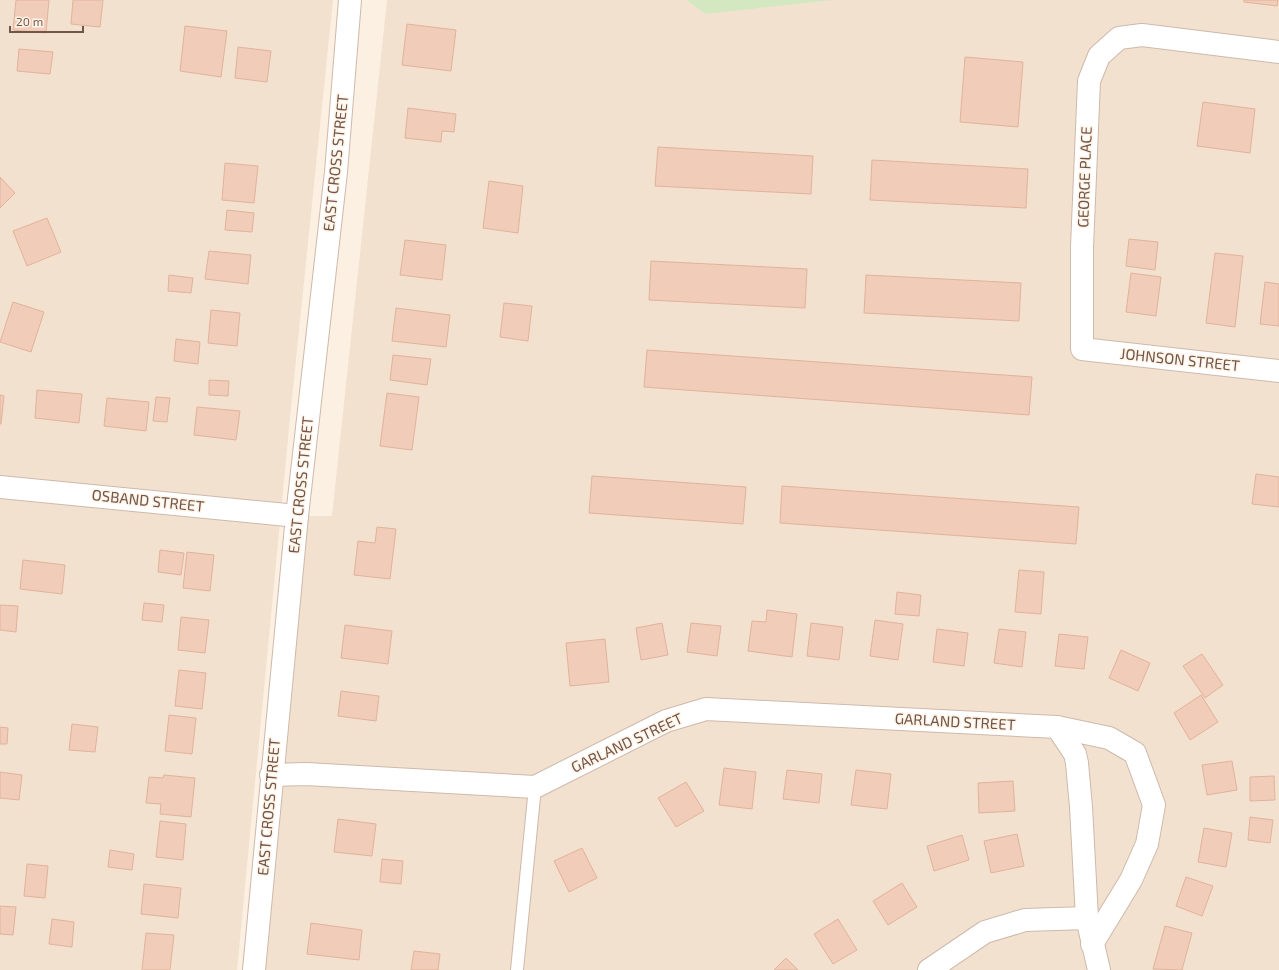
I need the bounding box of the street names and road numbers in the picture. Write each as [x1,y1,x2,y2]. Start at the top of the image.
street label: EAST CROSS STREET [319,93,351,232]
street label: GEORGE PLACE [1073,126,1095,228]
street label: JOHNSON STREET [1119,344,1241,374]
street label: EAST CROSS STREET [284,415,316,554]
street label: OSBAND STREET [91,485,205,515]
street label: GARLAND STREET [568,708,685,776]
street label: GARLAND STREET [894,709,1016,733]
street label: EAST CROSS STREET [253,737,283,876]

